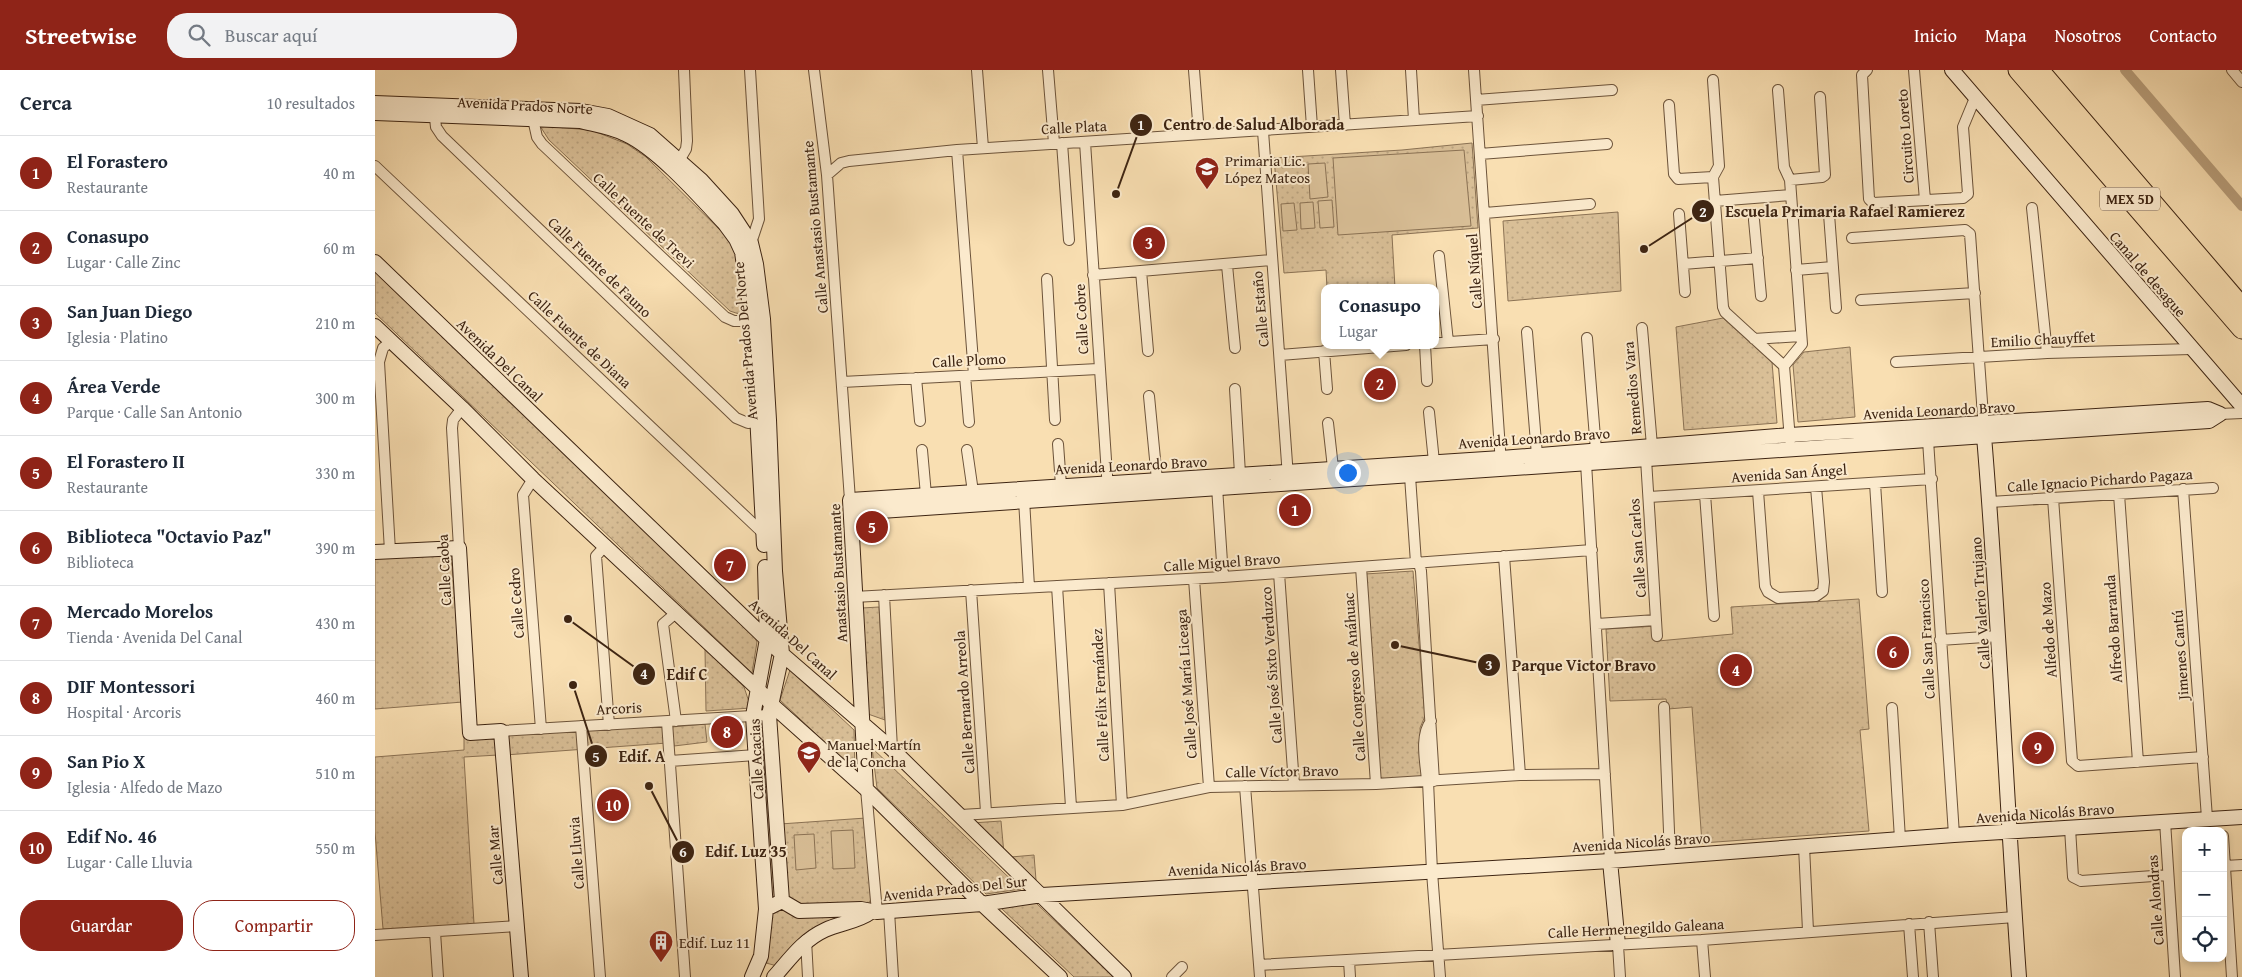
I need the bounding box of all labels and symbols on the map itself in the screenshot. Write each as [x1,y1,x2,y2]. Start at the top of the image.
street label: Circuito Loreto [1891,88,1919,184]
street label: Avenida Prados Norte [457,91,593,119]
callout: Centro de Salud Alborada [1128,109,1354,140]
text: Centro de Salud Alborada [1164,112,1345,136]
text: 1 [1137,114,1145,135]
street label: Calle Plata [1041,115,1107,139]
street label: Calle Anastasio Bustamante [797,140,833,314]
place label: Primaria Lic. López Mateos [1225,150,1310,188]
school or university icon: Primaria Lic. López Mateos [1194,156,1220,190]
street label: Calle Fuente de Trevi [589,167,699,273]
road number: MEX 5D [2100,188,2160,210]
callout: Escuela Primaria Rafael Ramierez [1691,196,1975,227]
text: Escuela Primaria Rafael Ramierez [1725,199,1965,223]
text: 2 [1699,201,1707,222]
street label: Calle Fuente de Fauno [543,212,657,322]
pin: 3 [1133,224,1165,262]
street label: Canal de desague [2105,227,2191,321]
street label: Calle Níquel [1461,233,1487,309]
street label: Avenida Prados Del Norte [728,261,762,421]
street label: Calle Estaño [1246,270,1274,348]
street label: Calle Cobre [1069,283,1093,355]
street label: Calle Fuente de Diana [524,285,636,393]
street label: Avenida Del Canal [452,313,548,407]
street label: Emilio Chauyffet [1990,326,2096,352]
street label: Remedios Vara [1617,341,1647,435]
street label: Calle Plomo [932,348,1007,372]
pin: 2 [1364,365,1396,403]
street label: Avenida Leonardo Bravo [1862,396,2016,424]
street label: Avenida Leonardo Bravo [1457,422,1611,454]
street label: Avenida Leonardo Bravo [1054,451,1208,479]
street label: Avenida San Ángel [1730,458,1848,488]
your location [1335,460,1361,486]
street label: Calle Ignacio Pichardo Pagaza [2007,463,2193,497]
pin: 1 [1279,491,1311,529]
street label: Calle San Carlos [1623,498,1651,598]
street label: Anastasio Bustamante [824,503,852,643]
pin: 5 [856,508,888,546]
street label: Calle Caoba [432,534,456,606]
street label: Calle Valerio Trujano [1965,536,1995,670]
pin: 7 [714,546,746,584]
street label: Calle Miguel Bravo [1163,547,1281,577]
street label: Calle Cedro [503,567,529,639]
street label: Alfredo Barranda [2099,574,2127,684]
street label: Calle San Francisco [1912,578,1940,700]
street label: Alfedo de Mazo [2034,581,2062,679]
street label: Calle José Sixto Verduzco [1255,586,1287,744]
street label: Calle Congreso de Anáhuac [1338,592,1370,762]
street label: Avenida Del Canal [744,594,842,684]
street label: Jimenes Cantú [2166,608,2194,703]
street label: Calle José María Liceaga [1170,609,1202,759]
street label: Calle Félix Fernández [1086,628,1114,762]
street label: Calle Bernardo Arreola [949,630,979,774]
pin: 6 [1877,633,1909,671]
callout: Parque Victor Bravo [1476,650,1666,681]
pin: 4 [1720,651,1752,689]
text: Parque Victor Bravo [1512,653,1657,677]
text: 3 [1485,654,1493,675]
callout: Edif C [632,659,718,690]
text: Edif C [667,662,707,686]
text: 4 [640,663,648,684]
street label: Arcoris [596,696,642,720]
pin: 8 [711,713,743,751]
street label: Calle Acacias [743,718,769,800]
pin: 9 [2022,729,2054,767]
place label: Manuel Martín de la Concha [827,734,922,772]
school or university icon: Manuel Martín de la Concha [796,740,822,774]
callout: Edif. A [584,741,675,772]
text: Edif. A [619,744,666,768]
text: 5 [592,746,600,767]
street label: Calle Víctor Bravo [1225,760,1339,782]
pin: 10 [597,786,629,824]
street label: Avenida Nicolás Bravo [1975,798,2115,828]
street label: Calle Lluvia [563,816,589,890]
street label: Calle Mar [482,824,508,886]
street label: Avenida Nicolás Bravo [1571,827,1711,857]
callout: Edif. Luz 35 [670,836,797,867]
text: Edif. Luz 35 [705,839,787,863]
text: 6 [679,841,687,862]
street label: Avenida Nicolás Bravo [1167,853,1307,881]
street label: Calle Alondras [2141,854,2169,946]
street label: Avenida Prados Del Sur [882,870,1028,906]
street label: Calle Hermenegildo Galeana [1547,913,1725,943]
building icon: Edif. Luz 11 [648,929,674,963]
place label: Edif. Luz 11 [679,932,750,953]

